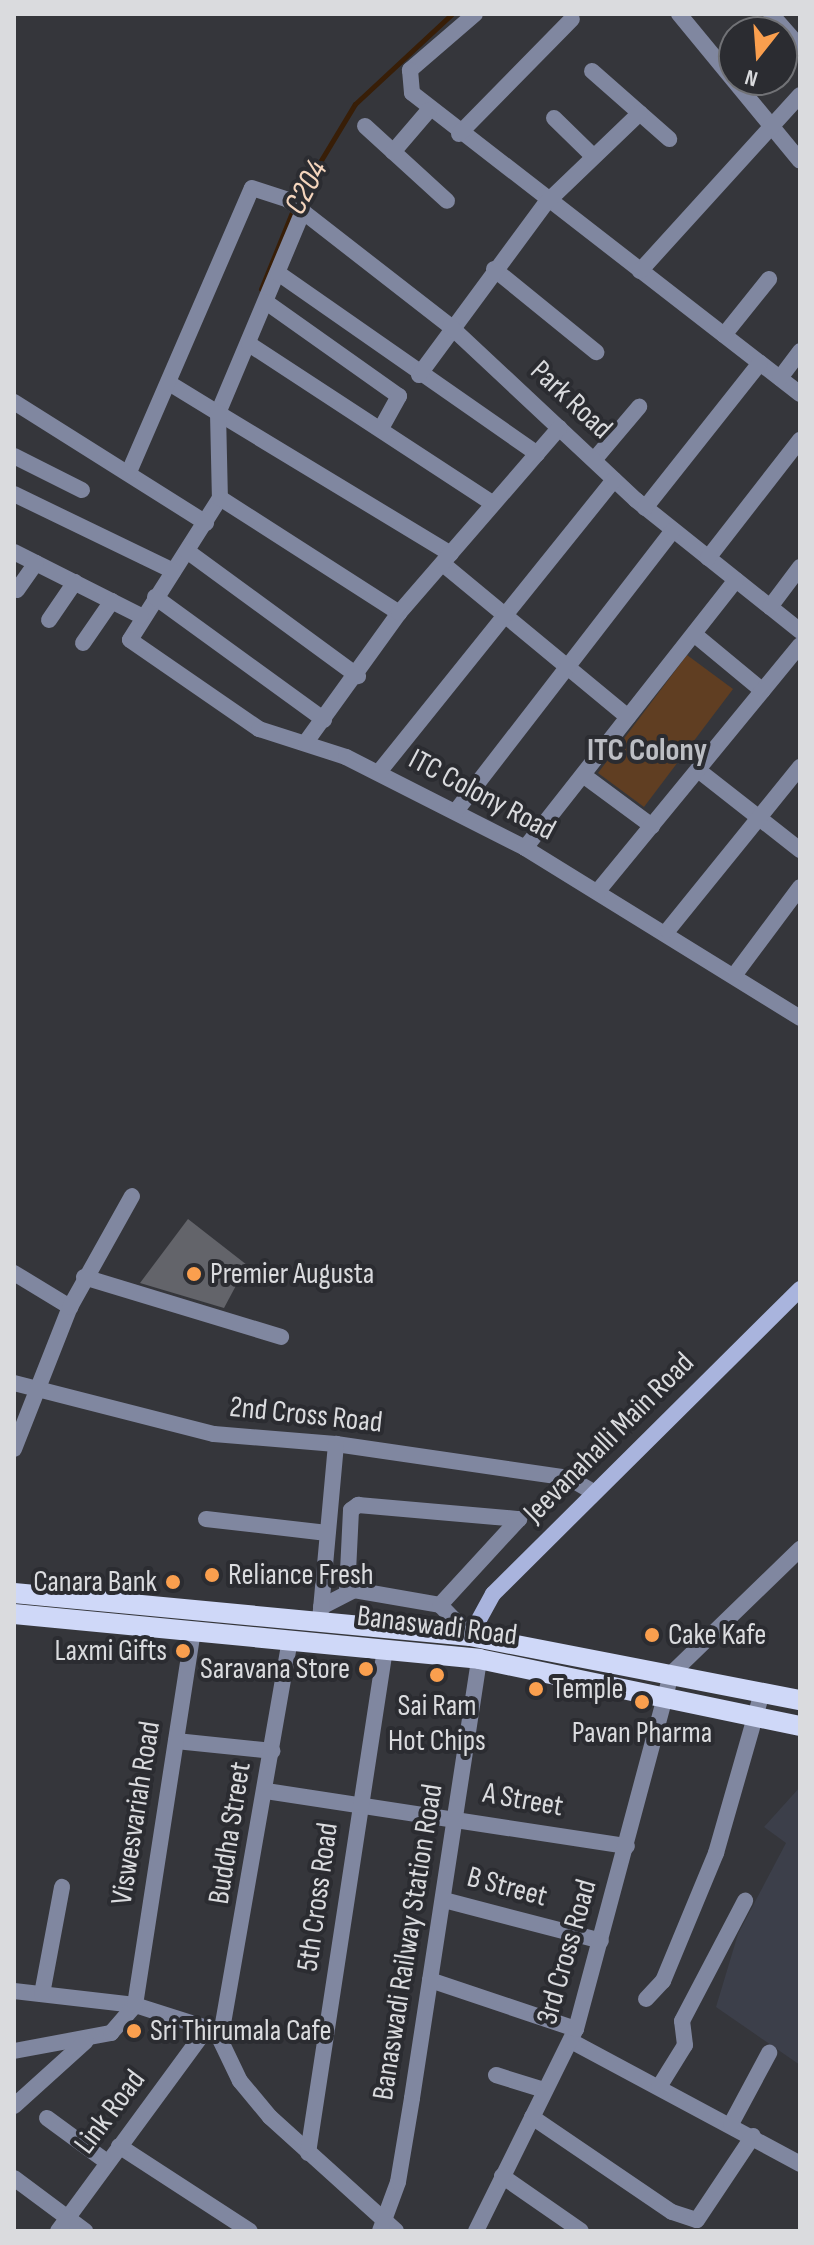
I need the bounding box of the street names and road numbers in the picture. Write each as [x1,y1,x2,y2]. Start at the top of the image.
street label: Park Road [523,353,619,447]
street label: ITC Colony Road [403,741,561,849]
street label: Jeevanahalli Main Road [516,1345,702,1531]
street label: 2nd Cross Road [228,1389,384,1441]
street label: Banaswadi Road [355,1598,519,1654]
street label: Viswesvariah Road [104,1719,168,1907]
street label: Buddha Street [201,1759,259,1907]
street label: A Street [480,1775,566,1825]
street label: Banaswadi Railway Station Road [365,1781,451,2103]
street label: 5th Cross Road [290,1820,346,1974]
street label: B Street [463,1859,551,1915]
street label: 3rd Cross Road [529,1875,605,2029]
street label: Link Road [67,2063,153,2161]

